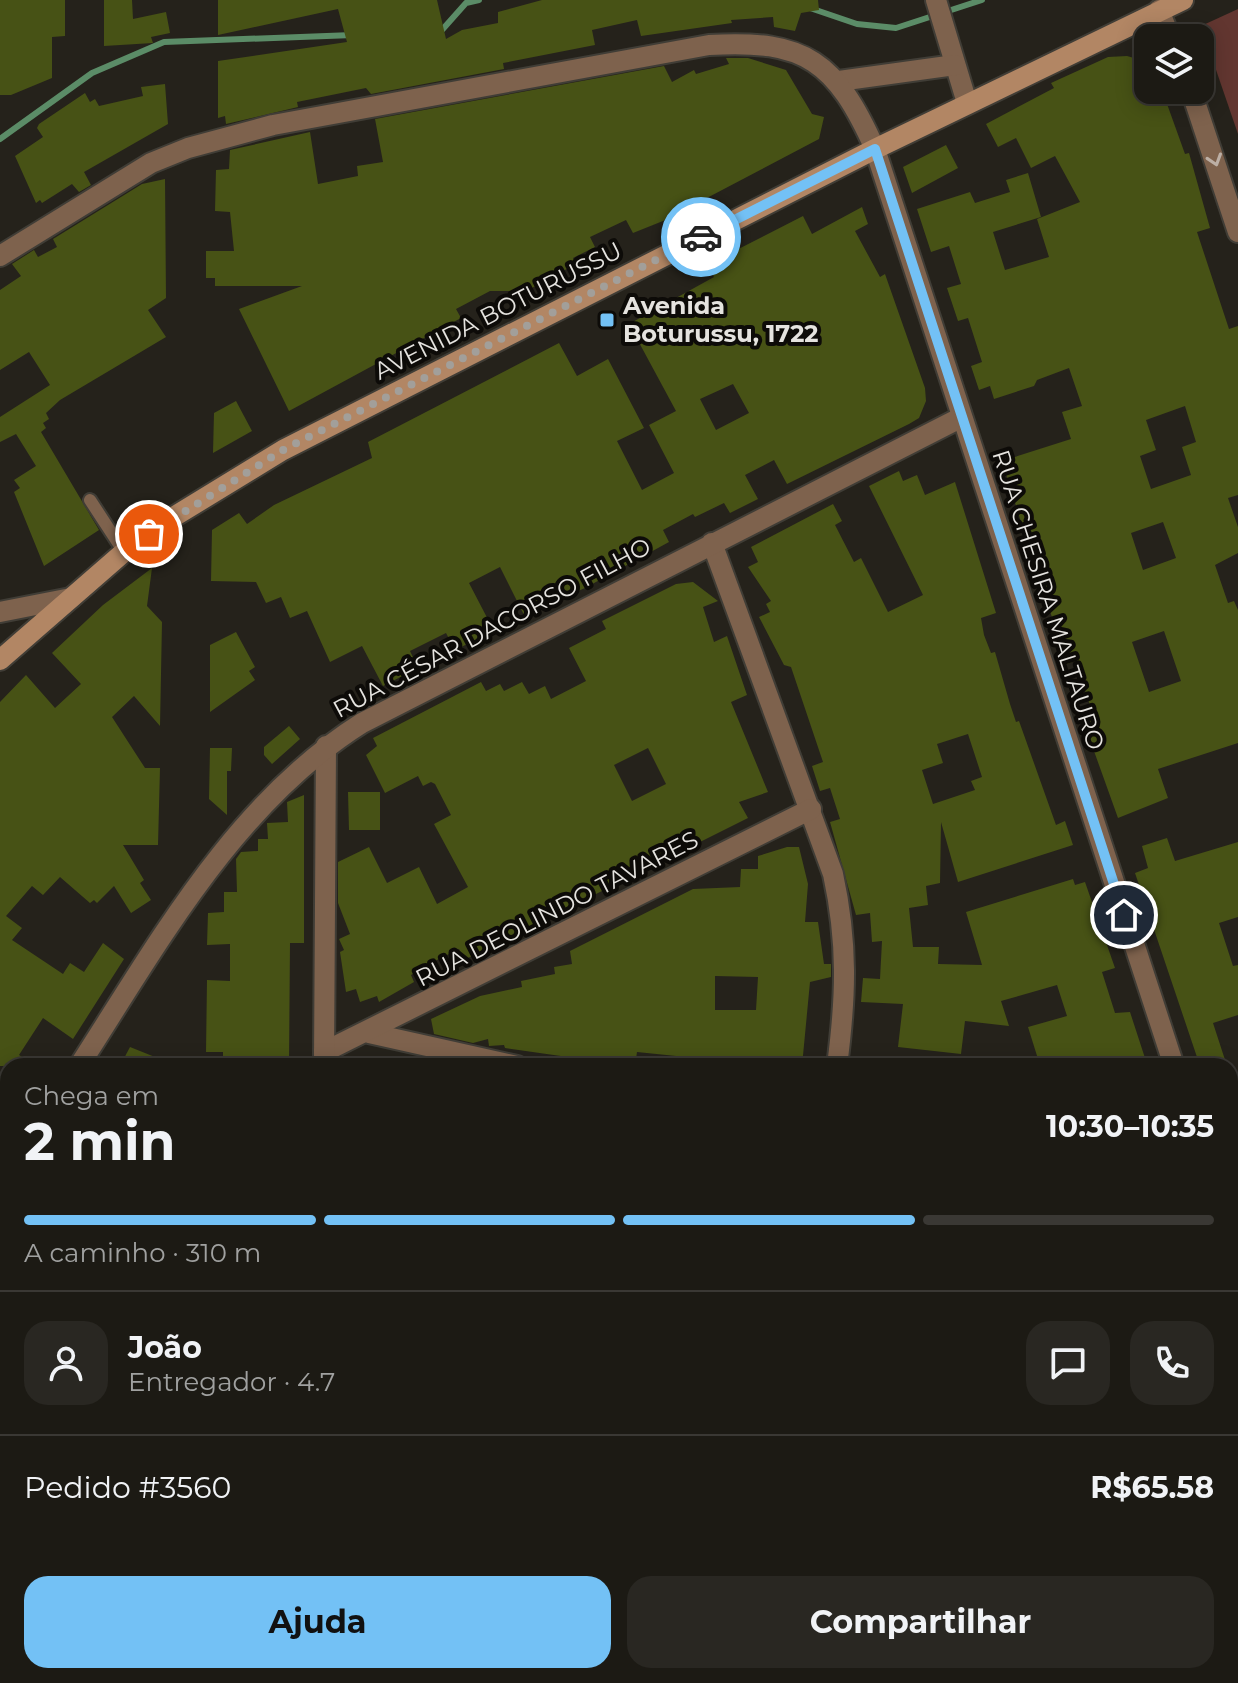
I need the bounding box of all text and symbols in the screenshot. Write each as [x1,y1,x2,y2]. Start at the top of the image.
map controls [1134,24,1214,104]
button: layers [1134,24,1214,104]
one-way arrow [1206,153,1222,167]
courier [661,197,741,277]
icon: car [679,215,723,259]
street label: AVENIDA BOTURUSSU [369,235,626,386]
place label: Avenida Boturussu, 1722 [622,291,819,348]
marker: Avenida Boturussu, 1722 [598,311,616,329]
street label: RUA CHESIRA MALTAURO [986,446,1111,753]
pin [115,500,183,568]
icon: bag [127,512,171,556]
street label: RUA CÉSAR DACORSO FILHO [328,531,656,724]
street label: RUA DEOLINDO TAVARES [411,825,703,993]
pin [1090,881,1158,949]
icon: home [1102,893,1146,937]
text: Chega em [24,1080,159,1112]
text: 10:30–10:35 [1046,1108,1214,1145]
text: 2 min [24,1110,176,1173]
text: A caminho · 310 m [24,1237,261,1269]
button: person [24,1321,108,1405]
button: chat [1026,1321,1110,1405]
button: phone [1130,1321,1214,1405]
text: João [128,1329,202,1366]
text: Entregador · 4.7 [128,1366,335,1398]
text: Pedido #3560 [24,1469,231,1506]
text: R$65.58 [1090,1469,1214,1506]
button: Ajuda [24,1576,611,1668]
button: Compartilhar [627,1576,1214,1668]

